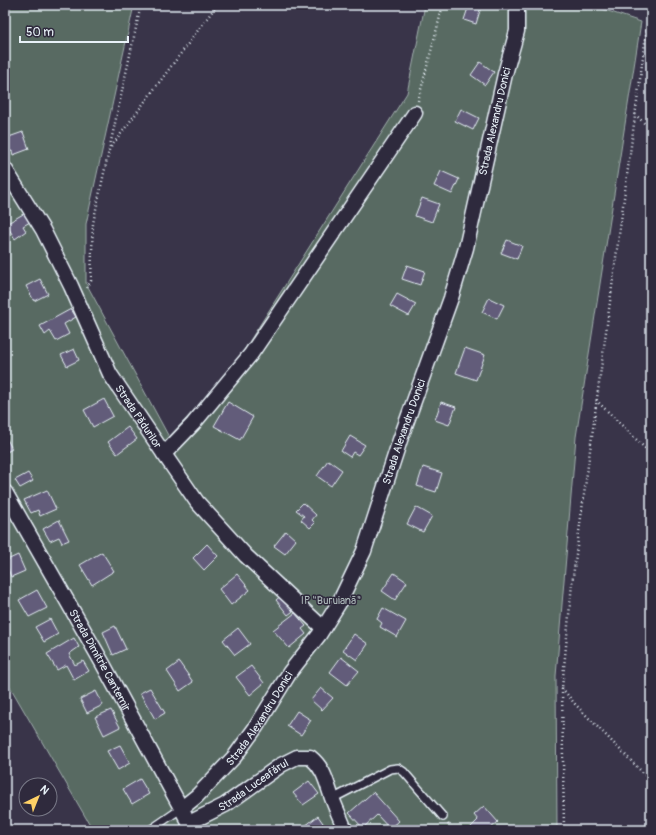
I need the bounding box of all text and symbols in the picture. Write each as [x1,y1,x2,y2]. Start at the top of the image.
scale bar [20,18,128,44]
text: 50 m [26,25,54,40]
street label: Strada Alexandru Donici [476,66,513,176]
street label: Strada Alexandru Donici [380,377,428,486]
street label: Strada Pădurilor [113,382,165,451]
park label: IP "Buruiană" [301,594,361,607]
street label: Strada Dimitrie Cantemir [67,607,134,713]
street label: Strada Alexandru Donici [223,669,295,768]
street label: Strada Luceafărul [216,756,291,814]
north arrow [18,777,58,817]
text: N [37,783,52,798]

